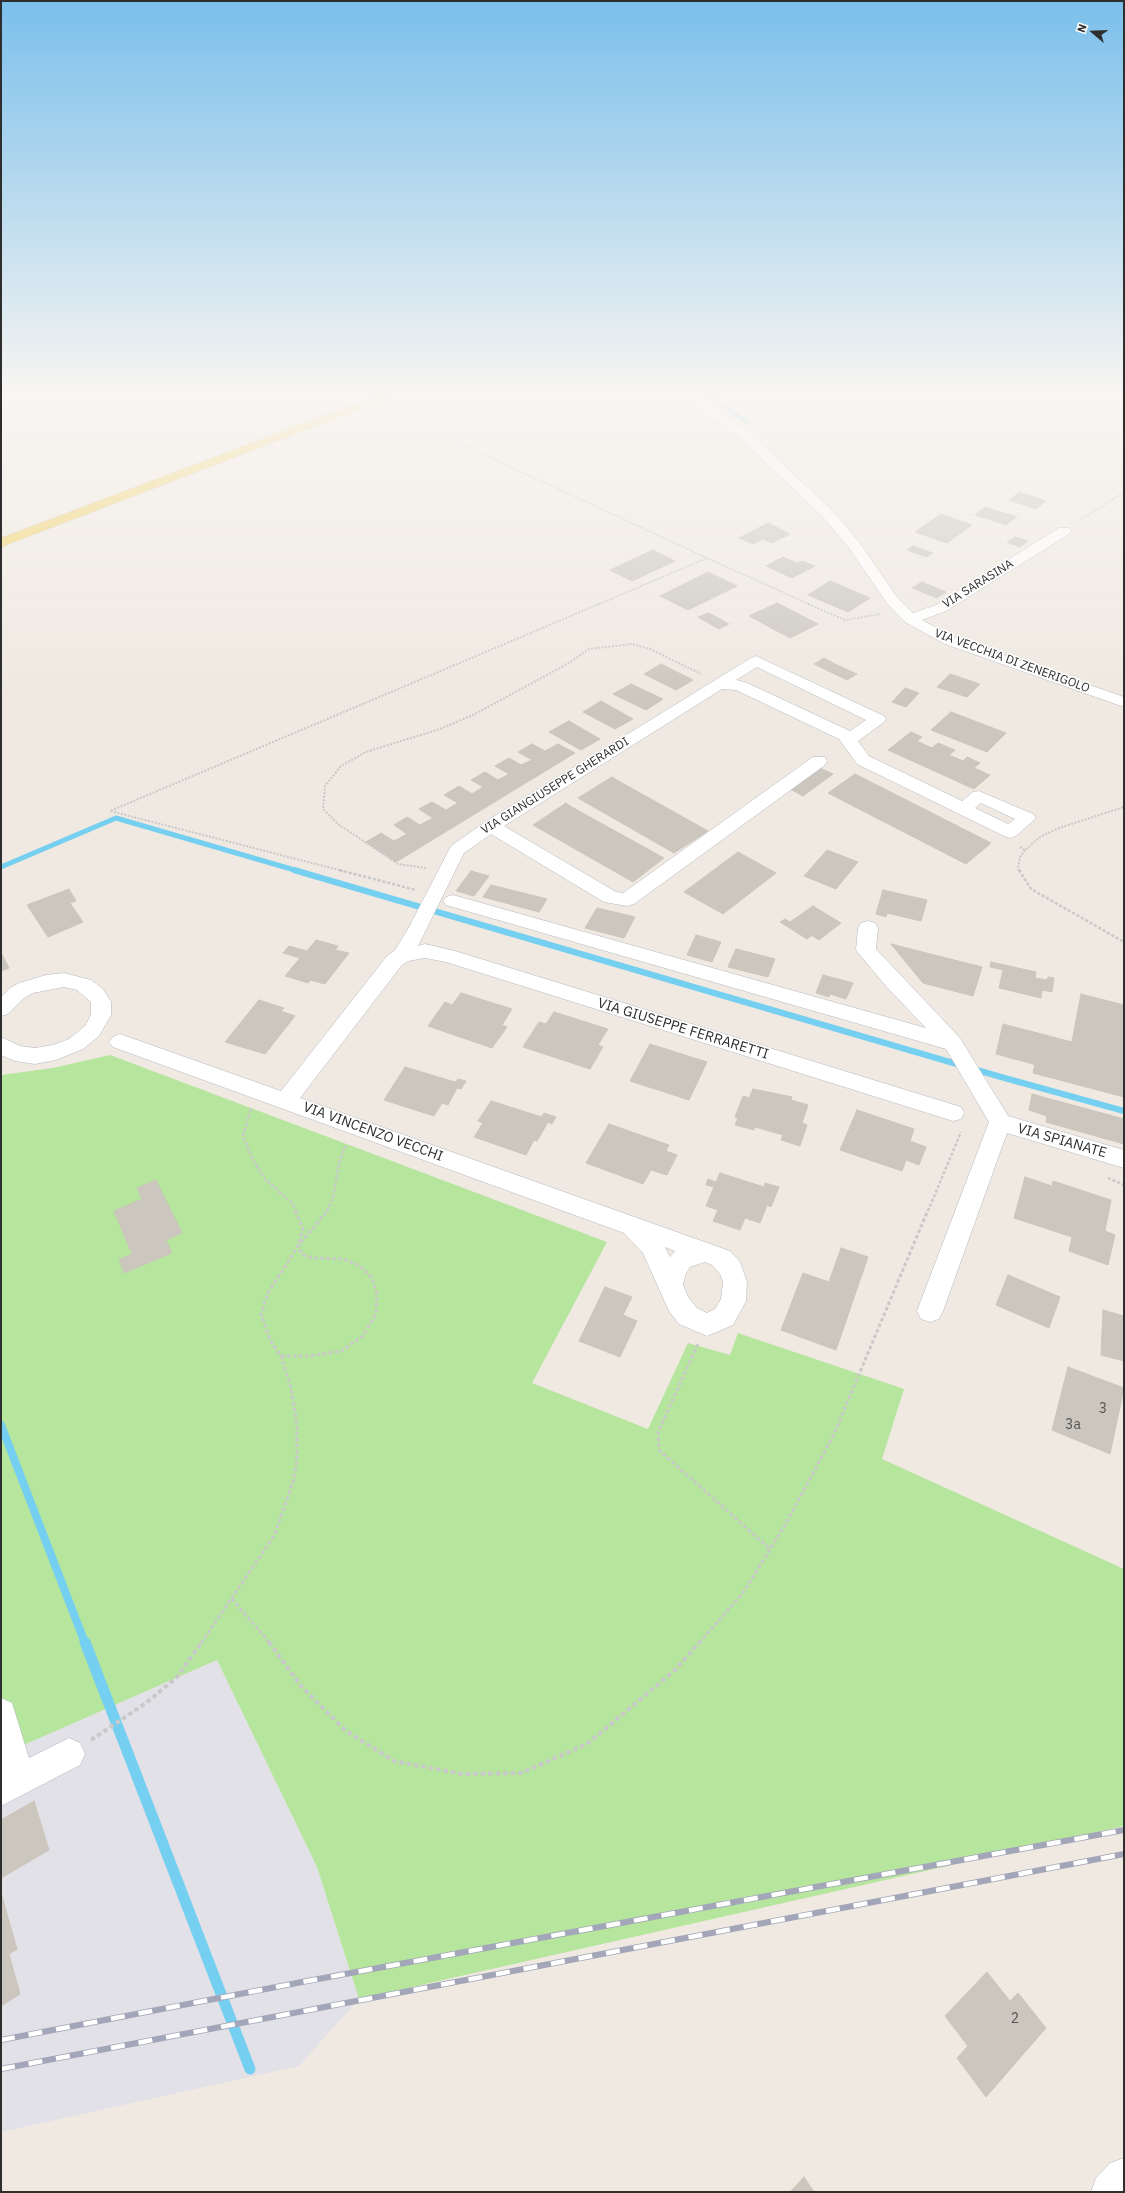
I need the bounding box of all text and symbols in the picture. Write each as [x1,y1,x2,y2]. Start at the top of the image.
north arrow [1073,12,1113,52]
text: N [1074,22,1090,34]
street label: VIA SARASINA [940,557,1016,611]
street label: VIA VECCHIA DI ZENERIGOLO [932,626,1092,696]
street label: VIA GIANGIUSEPPE GHERARDI [479,735,631,837]
street label: VIA GIUSEPPE FERRARETTI [596,995,770,1063]
street label: VIA VINCENZO VECCHI [301,1099,445,1165]
street label: VIA SPIANATE [1016,1120,1108,1162]
house number: 3 [1099,1401,1107,1417]
house number: 3a [1065,1417,1081,1433]
house number: 2 [1011,2011,1019,2027]

